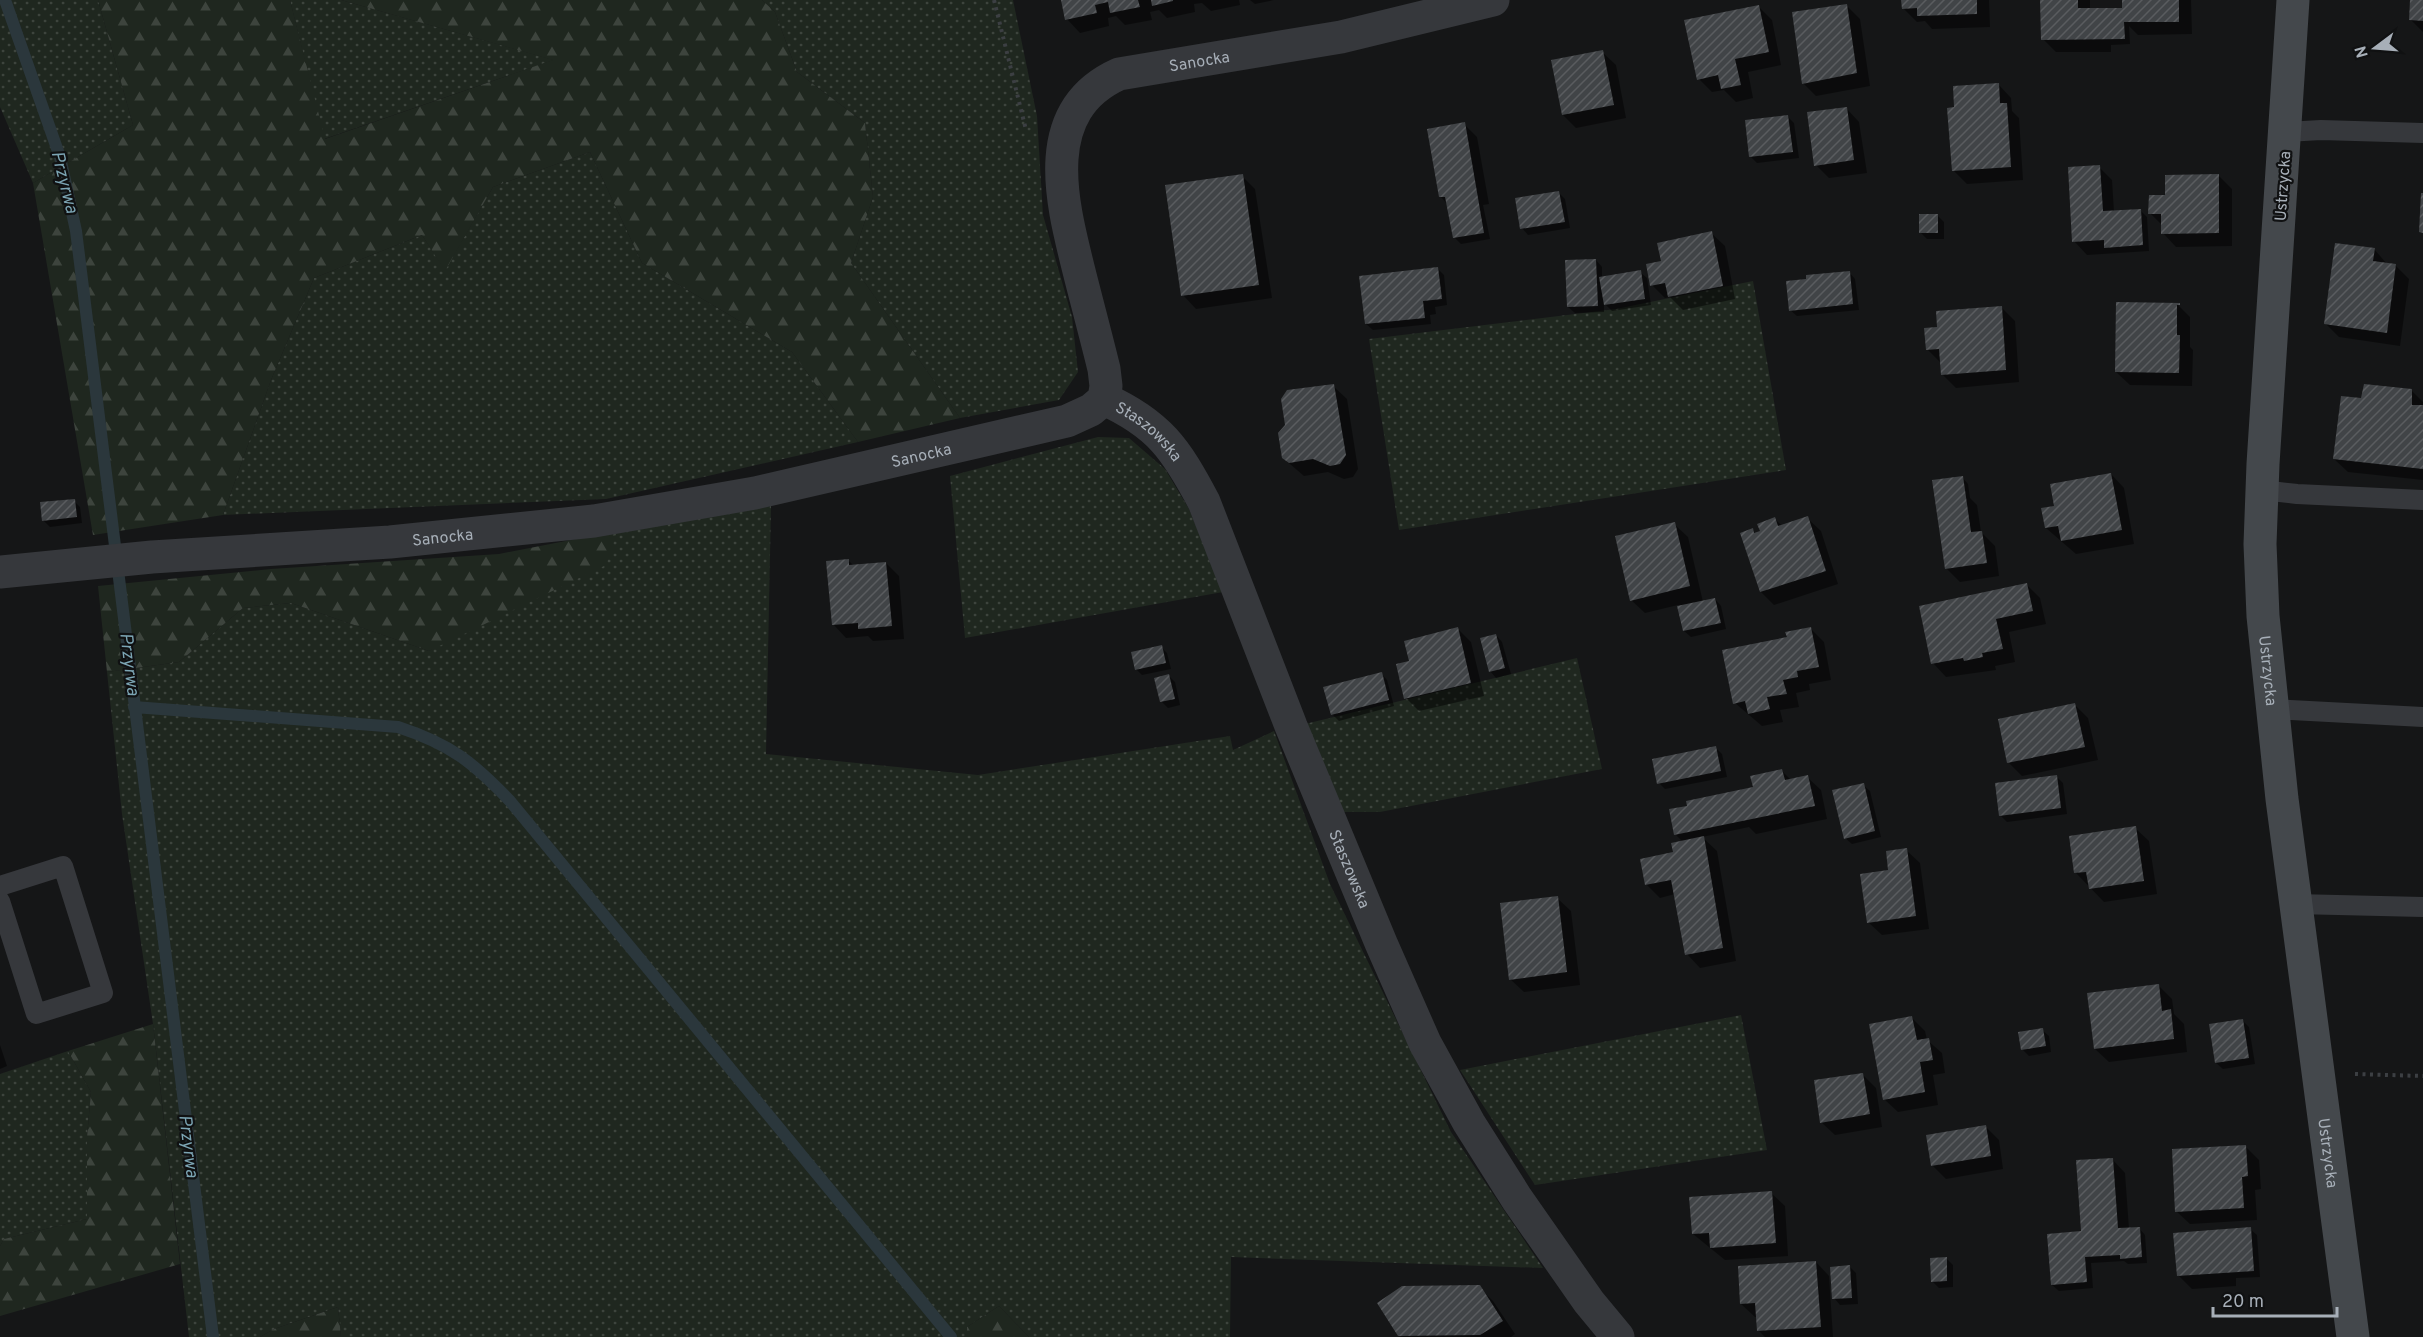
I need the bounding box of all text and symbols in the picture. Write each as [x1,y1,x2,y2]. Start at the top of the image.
north arrow [2345,18,2405,78]
text: N [2351,43,2374,60]
street label: Sanocka [1168,48,1231,77]
water label: Przyrwa [45,149,83,217]
street label: Ustrzycka [2272,150,2296,222]
street label: Staszowska [1111,398,1186,466]
street label: Sanocka [889,440,953,473]
street label: Sanocka [411,526,474,552]
water label: Przyrwa [113,631,144,698]
street label: Ustrzycka [2253,635,2280,707]
street label: Staszowska [1323,827,1374,912]
water label: Przyrwa [172,1113,203,1180]
street label: Ustrzycka [2312,1117,2341,1189]
scale bar [2213,1280,2338,1318]
text: 20 m [2222,1291,2264,1314]

